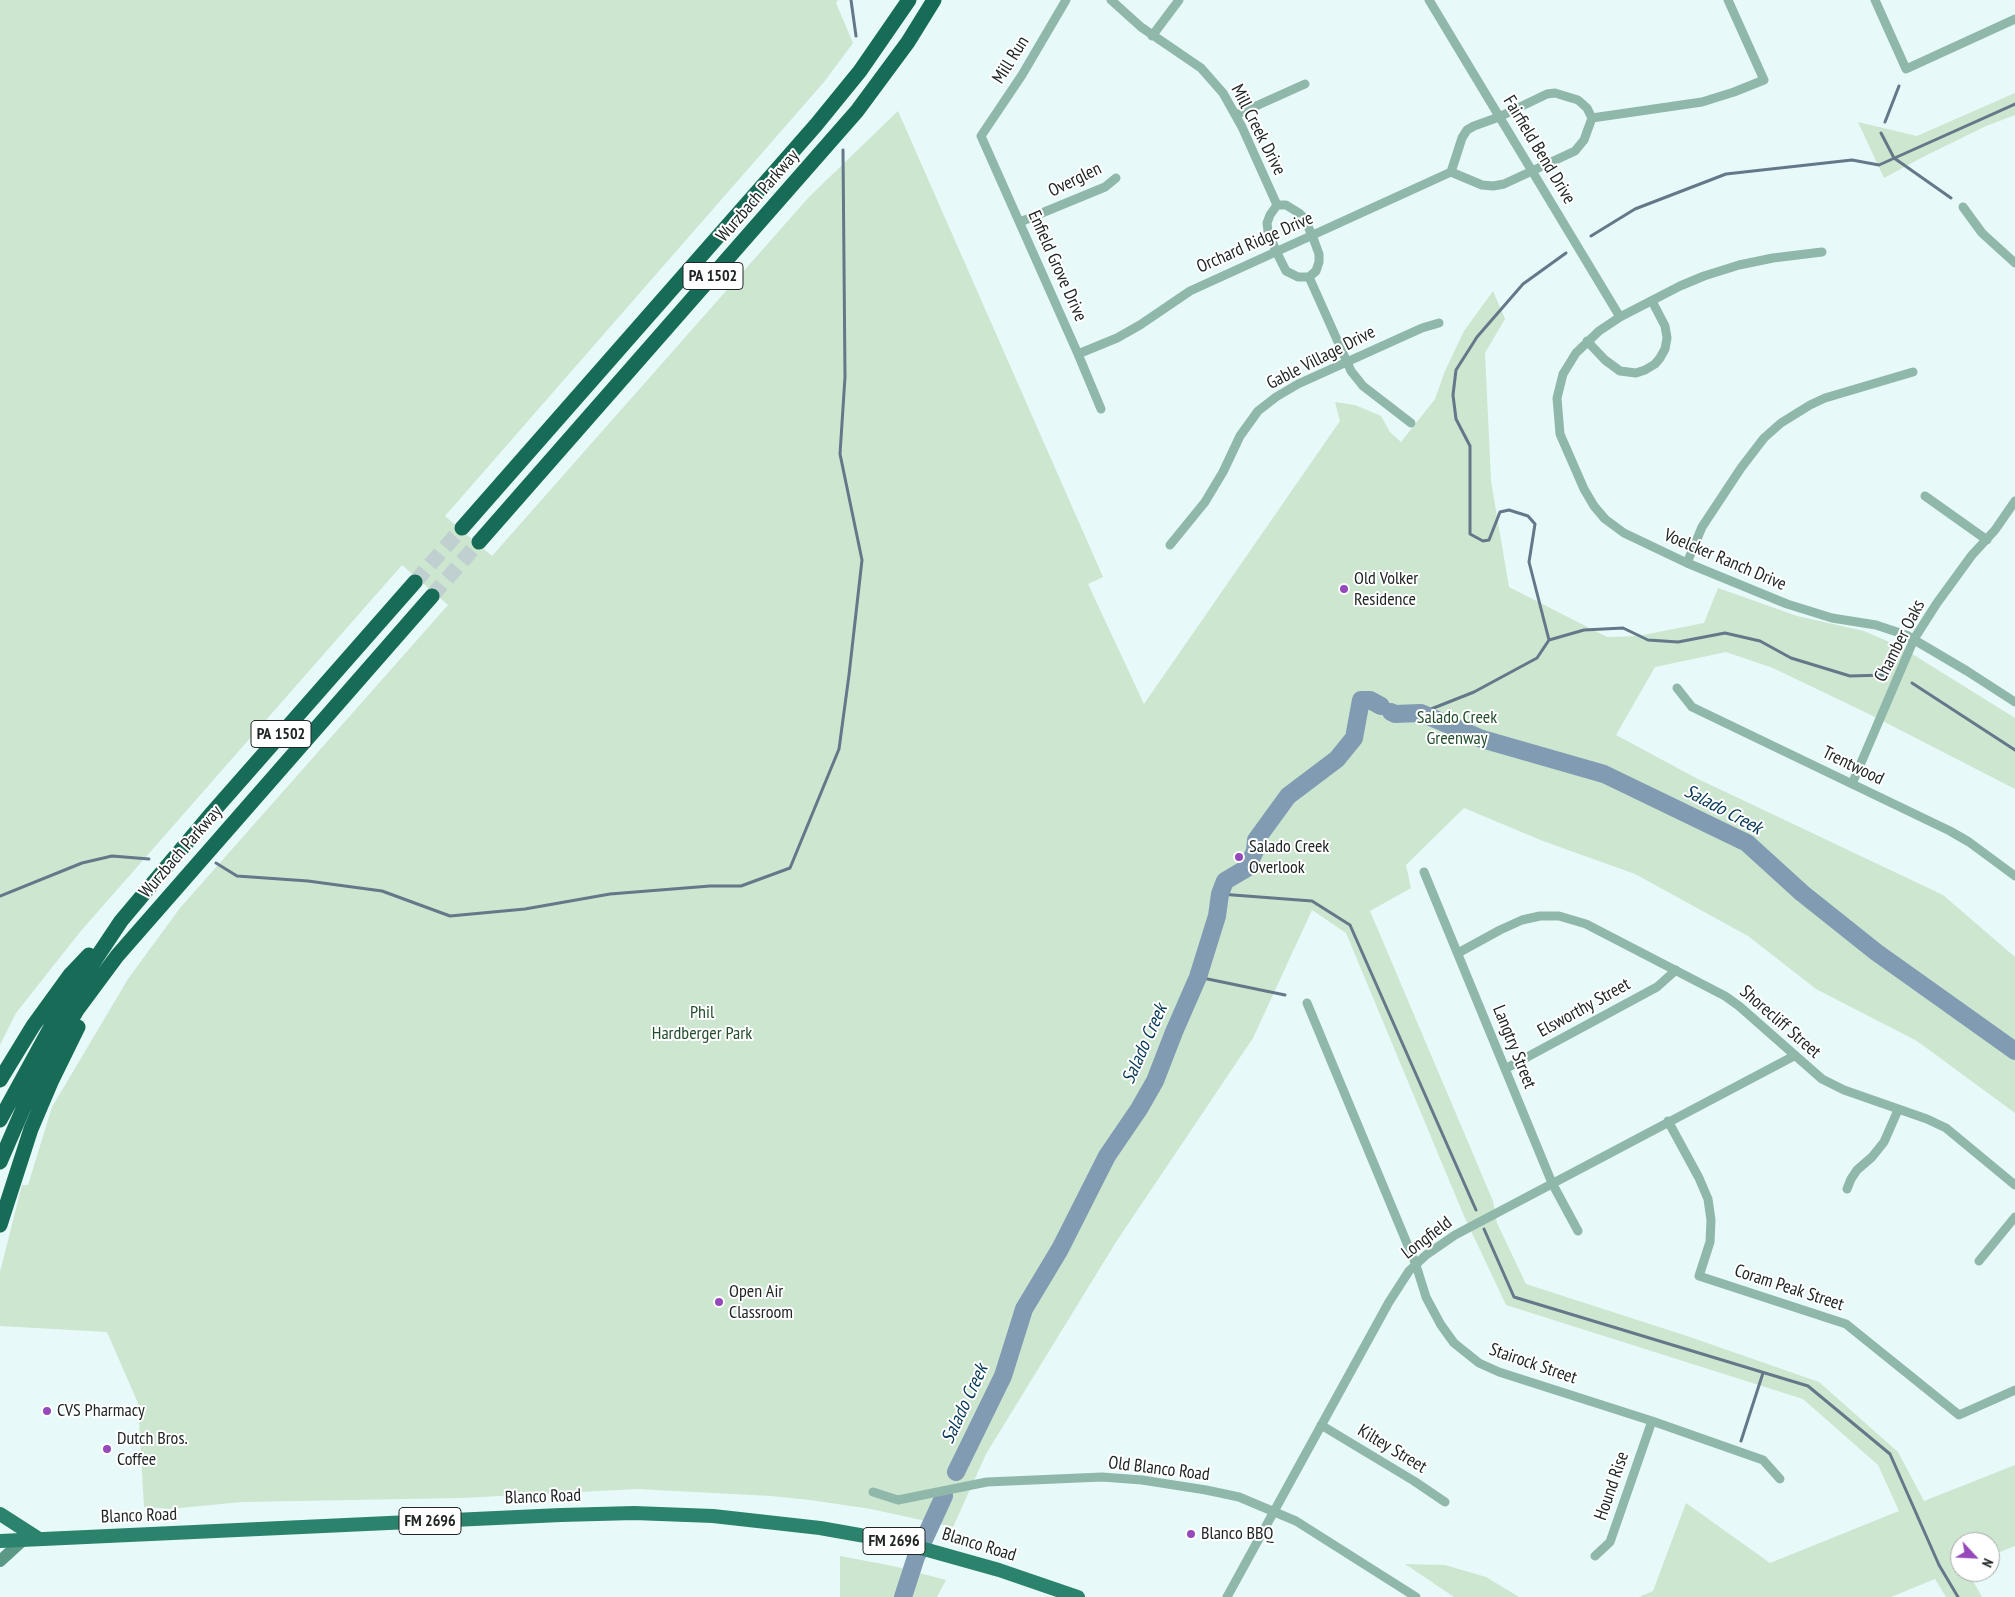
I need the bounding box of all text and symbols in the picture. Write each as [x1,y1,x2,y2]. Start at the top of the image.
street label: Mill Run [988,32,1034,88]
street label: Mill Creek Drive [1226,81,1290,179]
street label: Fairfield Bend Drive [1498,92,1580,208]
street label: Wurzbach Parkway [712,145,804,247]
street label: Overglen [1045,158,1105,202]
street label: Enfield Grove Drive [1023,207,1091,325]
street label: Orchard Ridge Drive [1194,208,1316,278]
road number: PA 1502 [683,262,743,290]
street label: Gable Village Drive [1263,321,1379,395]
street label: Voelcker Ranch Drive [1661,524,1789,596]
place label: Old Volker Residence [1354,568,1418,610]
marker: Old Volker Residence [1338,583,1350,595]
street label: Chamber Oaks [1870,596,1930,686]
park label: Salado Creek Greenway [1417,707,1497,750]
road number: PA 1502 [251,721,311,748]
street label: Trentwood [1819,742,1887,790]
water label: Salado Creek [1680,780,1766,840]
street label: Wurzbach Parkway [135,801,227,903]
place label: Salado Creek Overlook [1249,836,1329,879]
marker: Salado Creek Overlook [1233,851,1245,863]
street label: Elsworthy Street [1534,974,1634,1042]
street label: Shorecliff Street [1735,981,1825,1063]
water label: Salado Creek [1117,1001,1173,1087]
park label: Phil Hardberger Park [652,1002,752,1044]
street label: Langtry Street [1488,1002,1540,1092]
street label: Longfield [1398,1212,1456,1264]
street label: Coram Peak Street [1732,1260,1846,1316]
place label: Open Air Classroom [729,1281,793,1324]
marker: Open Air Classroom [713,1296,725,1308]
street label: Stairock Street [1486,1339,1580,1389]
water label: Salado Creek [937,1361,993,1447]
place label: CVS Pharmacy [57,1400,145,1422]
marker: CVS Pharmacy [41,1405,53,1417]
street label: Kiltey Street [1354,1420,1430,1478]
place label: Dutch Bros. Coffee [117,1428,188,1470]
marker: Dutch Bros. Coffee [101,1443,113,1455]
street label: Hound Rise [1590,1449,1634,1523]
street label: Old Blanco Road [1107,1452,1211,1486]
street label: Blanco Road [505,1485,581,1509]
street label: Blanco Road [101,1504,177,1528]
road number: FM 2696 [399,1508,461,1534]
place label: Blanco BBQ [1201,1523,1273,1545]
street label: Blanco Road [939,1524,1019,1566]
road number: FM 2696 [863,1528,925,1554]
marker: Blanco BBQ [1185,1528,1197,1540]
north arrow [1950,1532,2000,1582]
text: N [1978,1556,1997,1570]

